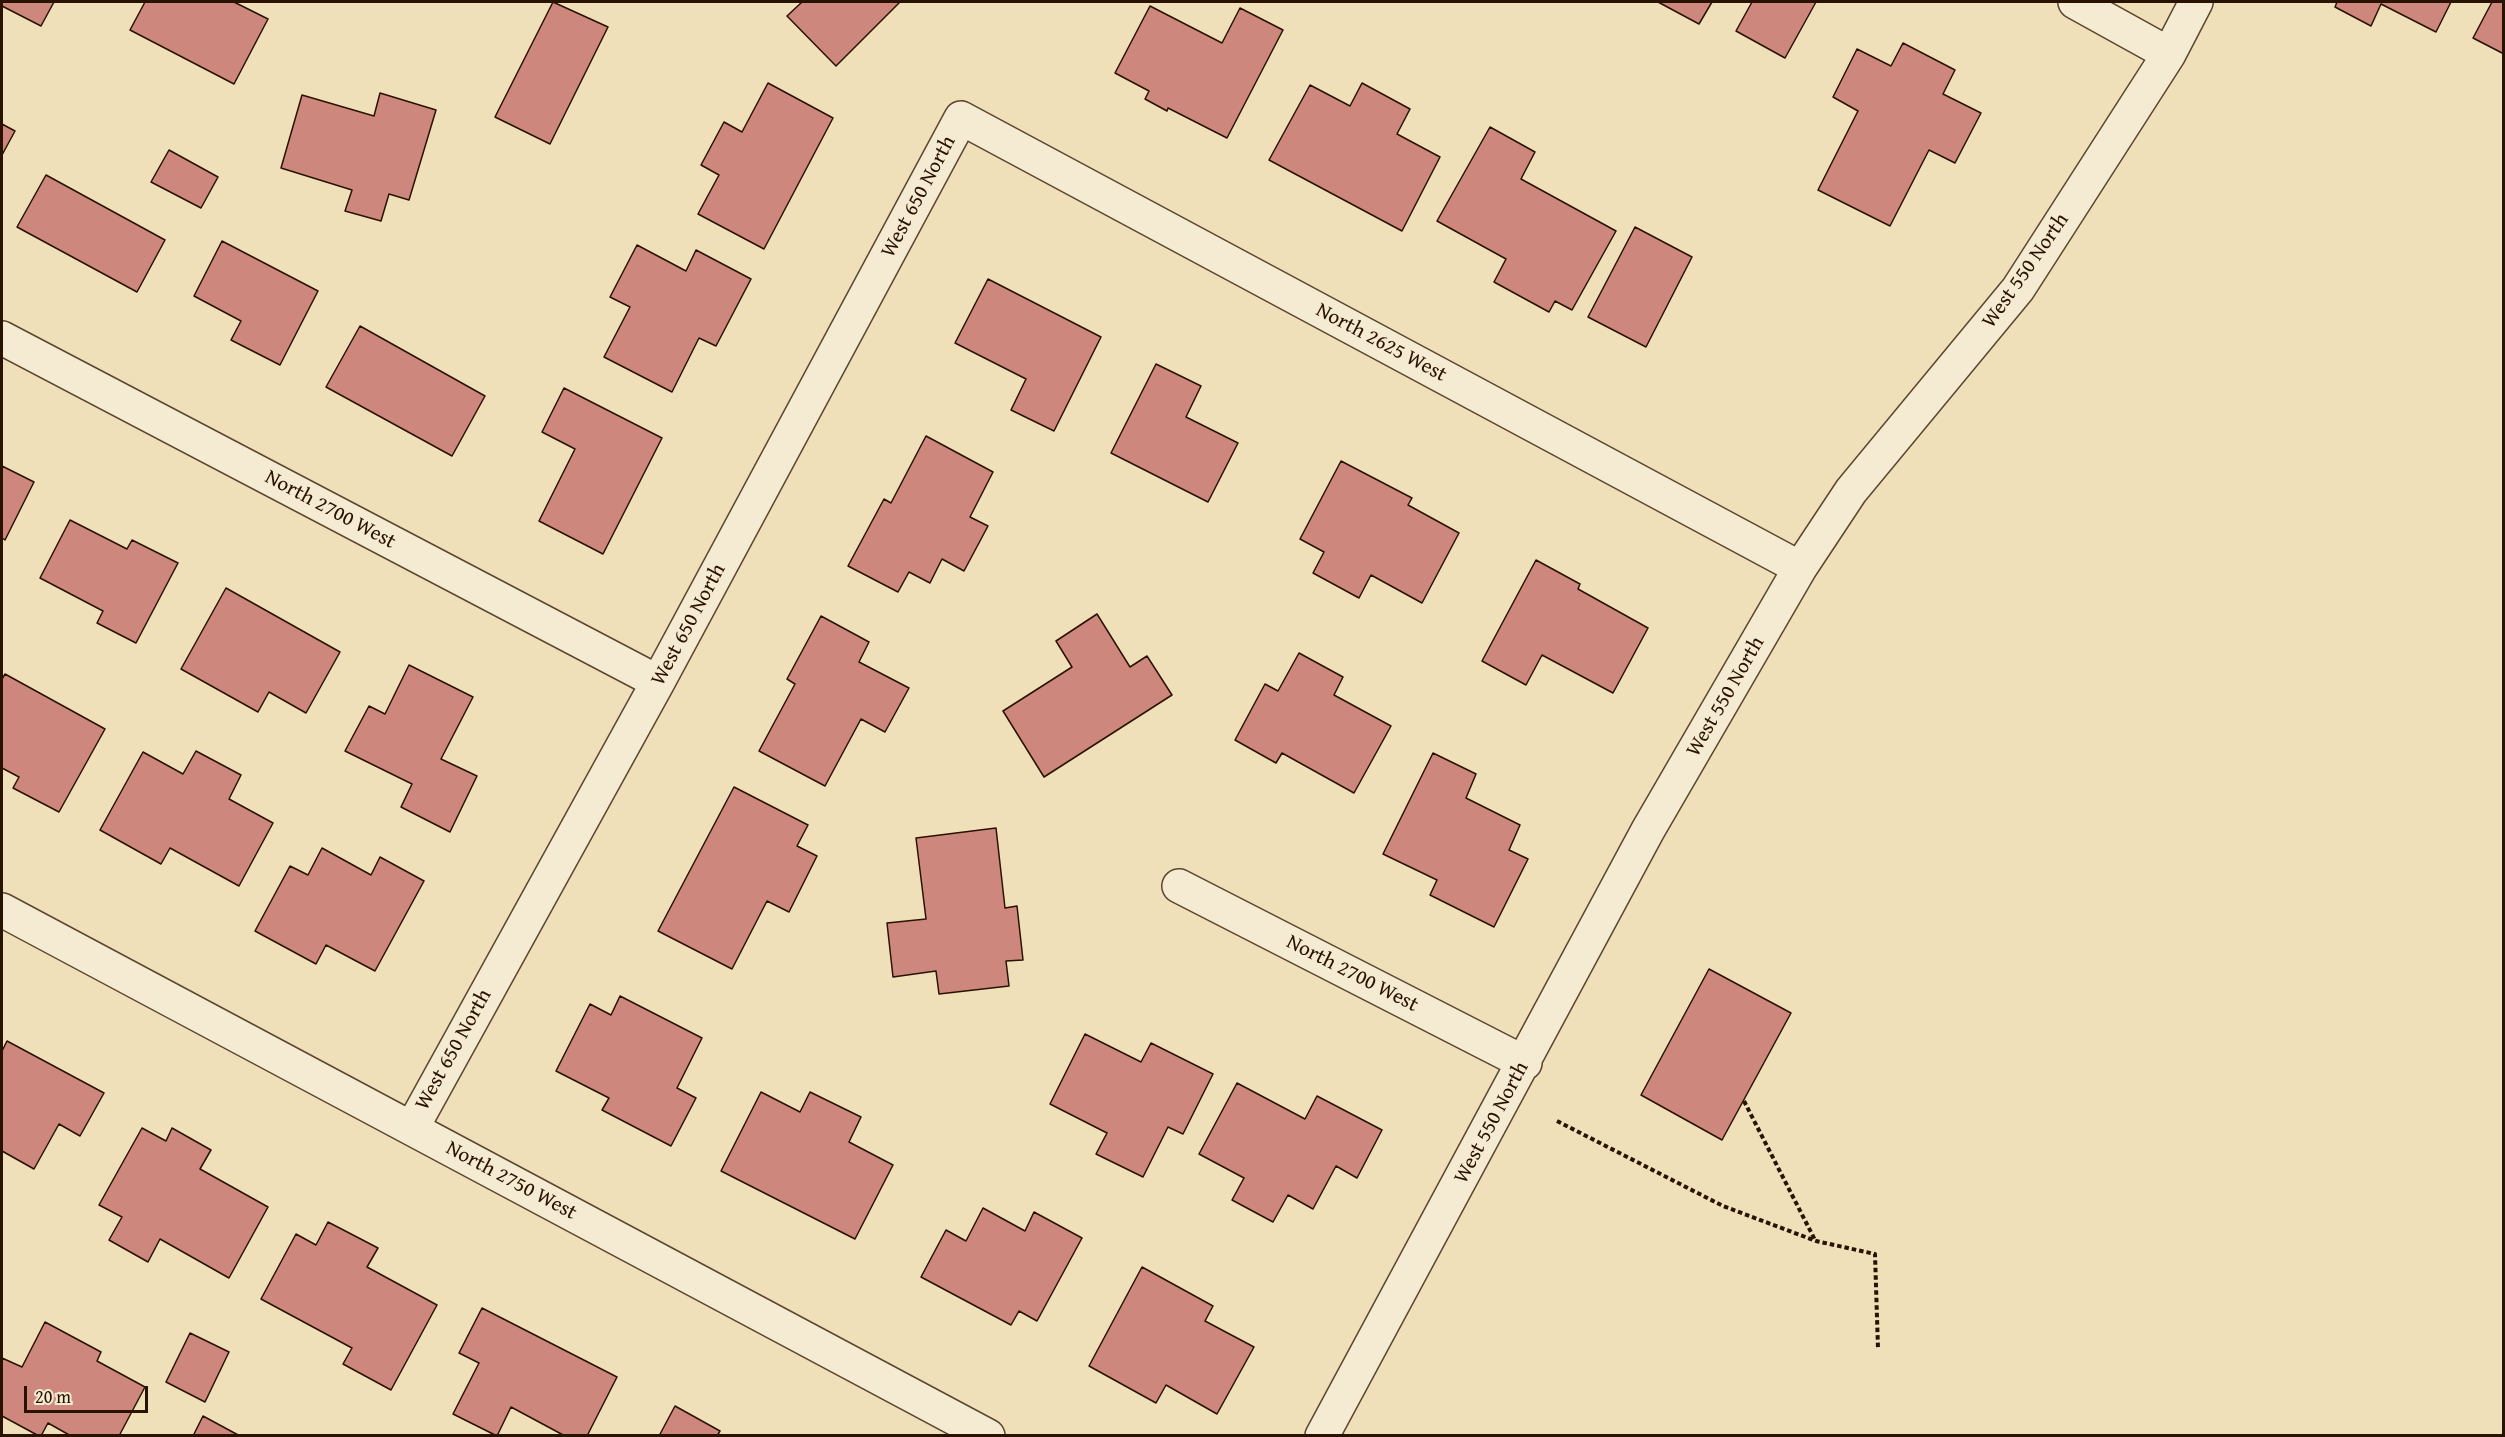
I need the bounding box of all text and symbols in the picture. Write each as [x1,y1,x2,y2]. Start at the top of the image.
street label: West 650 North [876,132,962,262]
street label: West 550 North [1977,209,2075,333]
street label: North 2625 West [1311,298,1451,388]
street label: North 2700 West [260,465,400,555]
street label: West 650 North [646,560,732,690]
street label: West 550 North [1681,632,1771,762]
street label: North 2700 West [1282,930,1422,1018]
street label: West 650 North [410,985,498,1115]
street label: West 550 North [1449,1058,1535,1188]
street label: North 2750 West [441,1136,581,1226]
scale bar [27,1374,152,1412]
text: 20 m [35,1383,71,1410]

